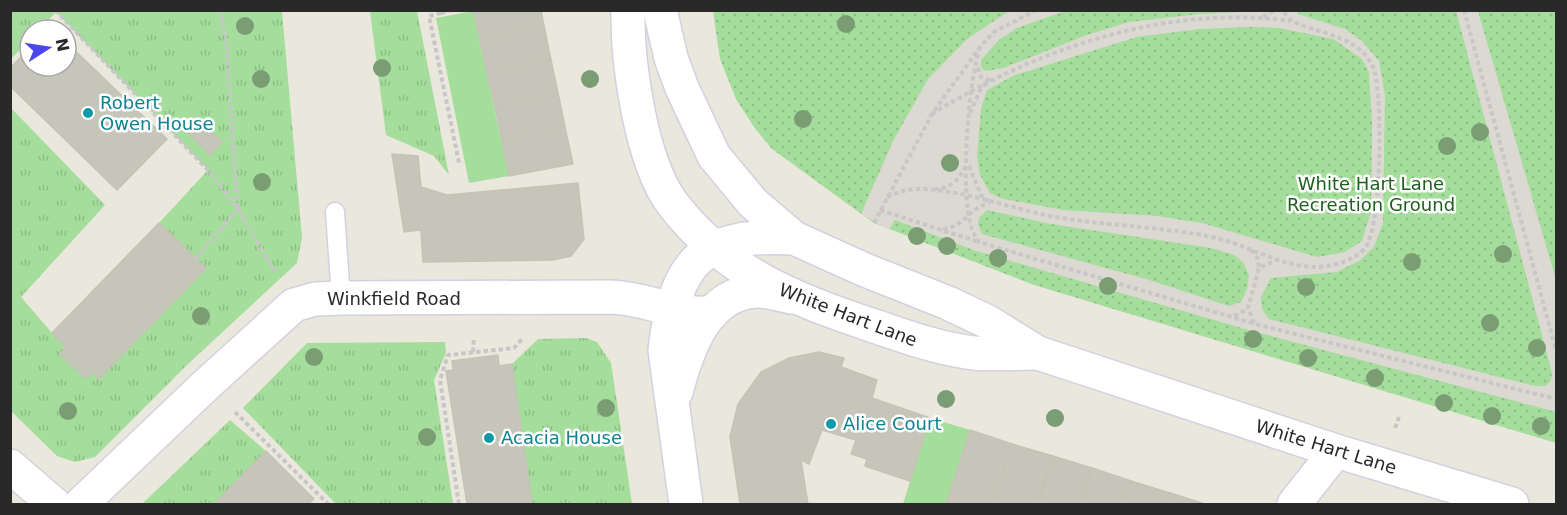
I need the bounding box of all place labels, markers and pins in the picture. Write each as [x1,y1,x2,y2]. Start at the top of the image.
place label: Robert Owen House [100,92,214,134]
marker: Robert Owen House [81,106,95,120]
place label: Alice Court [843,413,941,434]
marker: Alice Court [824,417,838,431]
place label: Acacia House [501,427,622,448]
marker: Acacia House [482,431,496,445]

